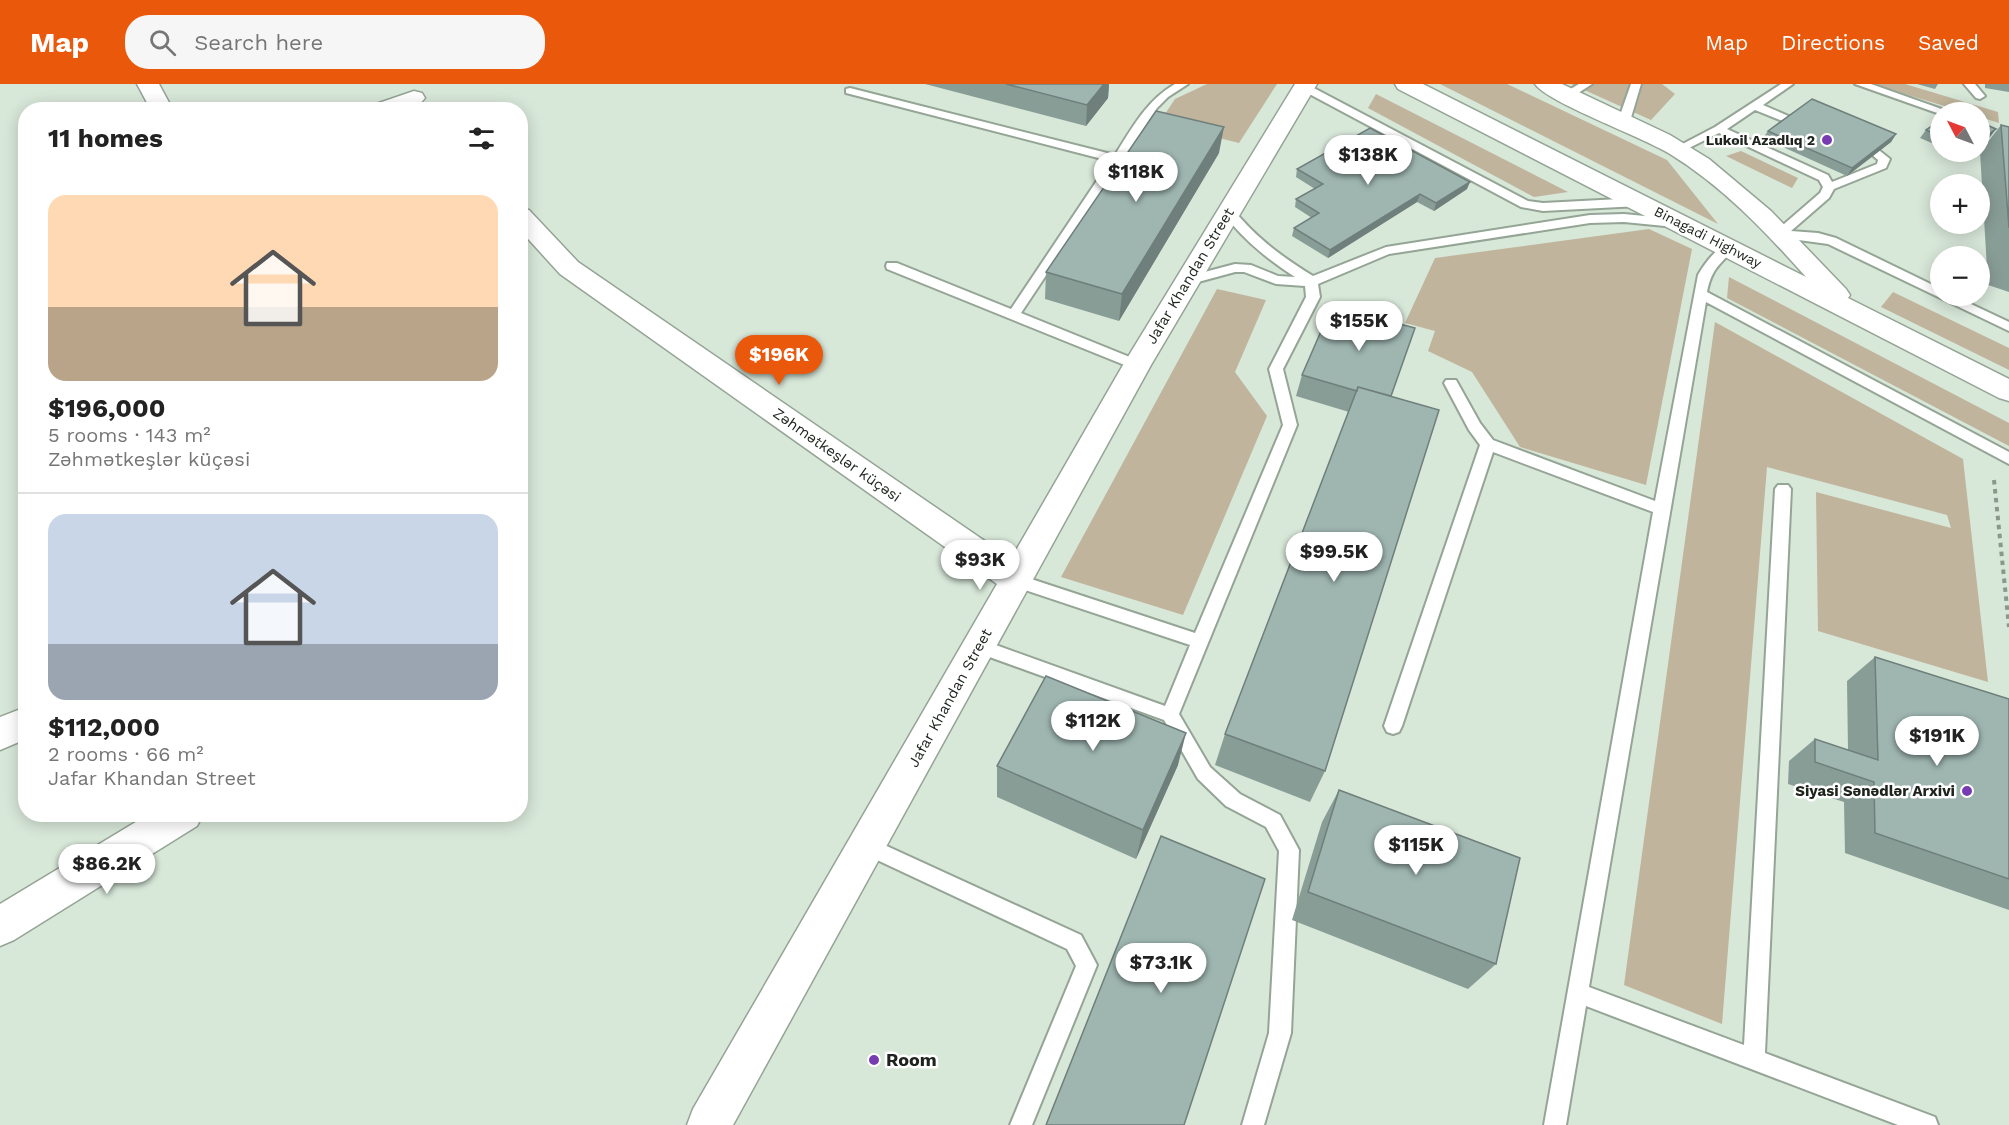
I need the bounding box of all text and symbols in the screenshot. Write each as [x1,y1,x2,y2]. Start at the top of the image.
search box [125,15,545,69]
text: Map [30,26,89,59]
icon: search [146,26,179,59]
text: Search here [194,30,323,55]
text: Map [1705,30,1748,55]
text: Directions [1781,30,1885,55]
text: Saved [1918,30,1979,55]
north arrow [1930,102,1990,162]
map controls [1930,102,1990,306]
icon: filters [465,122,498,155]
text: 11 homes [48,123,163,153]
place label: Lukoil Azadlıq 2 [1706,132,1815,148]
marker: Lukoil Azadlıq 2 [1820,133,1834,147]
pin: $138K [1326,135,1410,186]
text: $138K [1338,142,1398,166]
pin: $118K [1094,152,1178,203]
text: $118K [1108,159,1164,183]
button: + [1930,174,1990,234]
street label: Binagadi Highway [1652,203,1765,271]
street label: Jafar Khandan Street [1142,204,1238,347]
icon: home [219,234,327,342]
button: − [1930,246,1990,306]
pin: $155K [1317,301,1401,352]
text: $155K [1330,308,1388,332]
pin: $196K [737,335,821,386]
text: $196K [749,342,809,366]
text: $196,000 [48,393,165,423]
street label: Zəhmətkeşlər küçəsi [770,404,904,506]
text: 5 rooms · 143 m² [48,423,211,447]
text: Zəhmətkeşlər küçəsi [48,447,250,471]
pin: $99.5K [1285,532,1383,583]
text: $99.5K [1300,539,1368,563]
pin: $93K [944,540,1016,591]
text: $93K [955,547,1005,571]
icon: home [219,553,327,661]
street label: Jafar Khandan Street [904,625,996,771]
pin: $112K [1051,701,1135,752]
text: $112K [1065,708,1121,732]
text: $112,000 [48,712,160,742]
pin: $191K [1895,716,1979,767]
text: $191K [1909,723,1965,747]
text: 2 rooms · 66 m² [48,742,204,766]
text: Jafar Khandan Street [48,766,256,790]
place label: Siyasi Sənədlər Arxivi [1795,782,1955,800]
marker: Siyasi Sənədlər Arxivi [1960,784,1974,798]
pin: $115K [1374,825,1458,876]
text: $115K [1388,832,1444,856]
pin: $86.2K [58,844,156,895]
text: $86.2K [72,851,142,875]
pin: $73.1K [1112,943,1210,994]
text: $73.1K [1129,950,1193,974]
place label: Room [886,1049,937,1070]
marker: Room [867,1053,881,1067]

